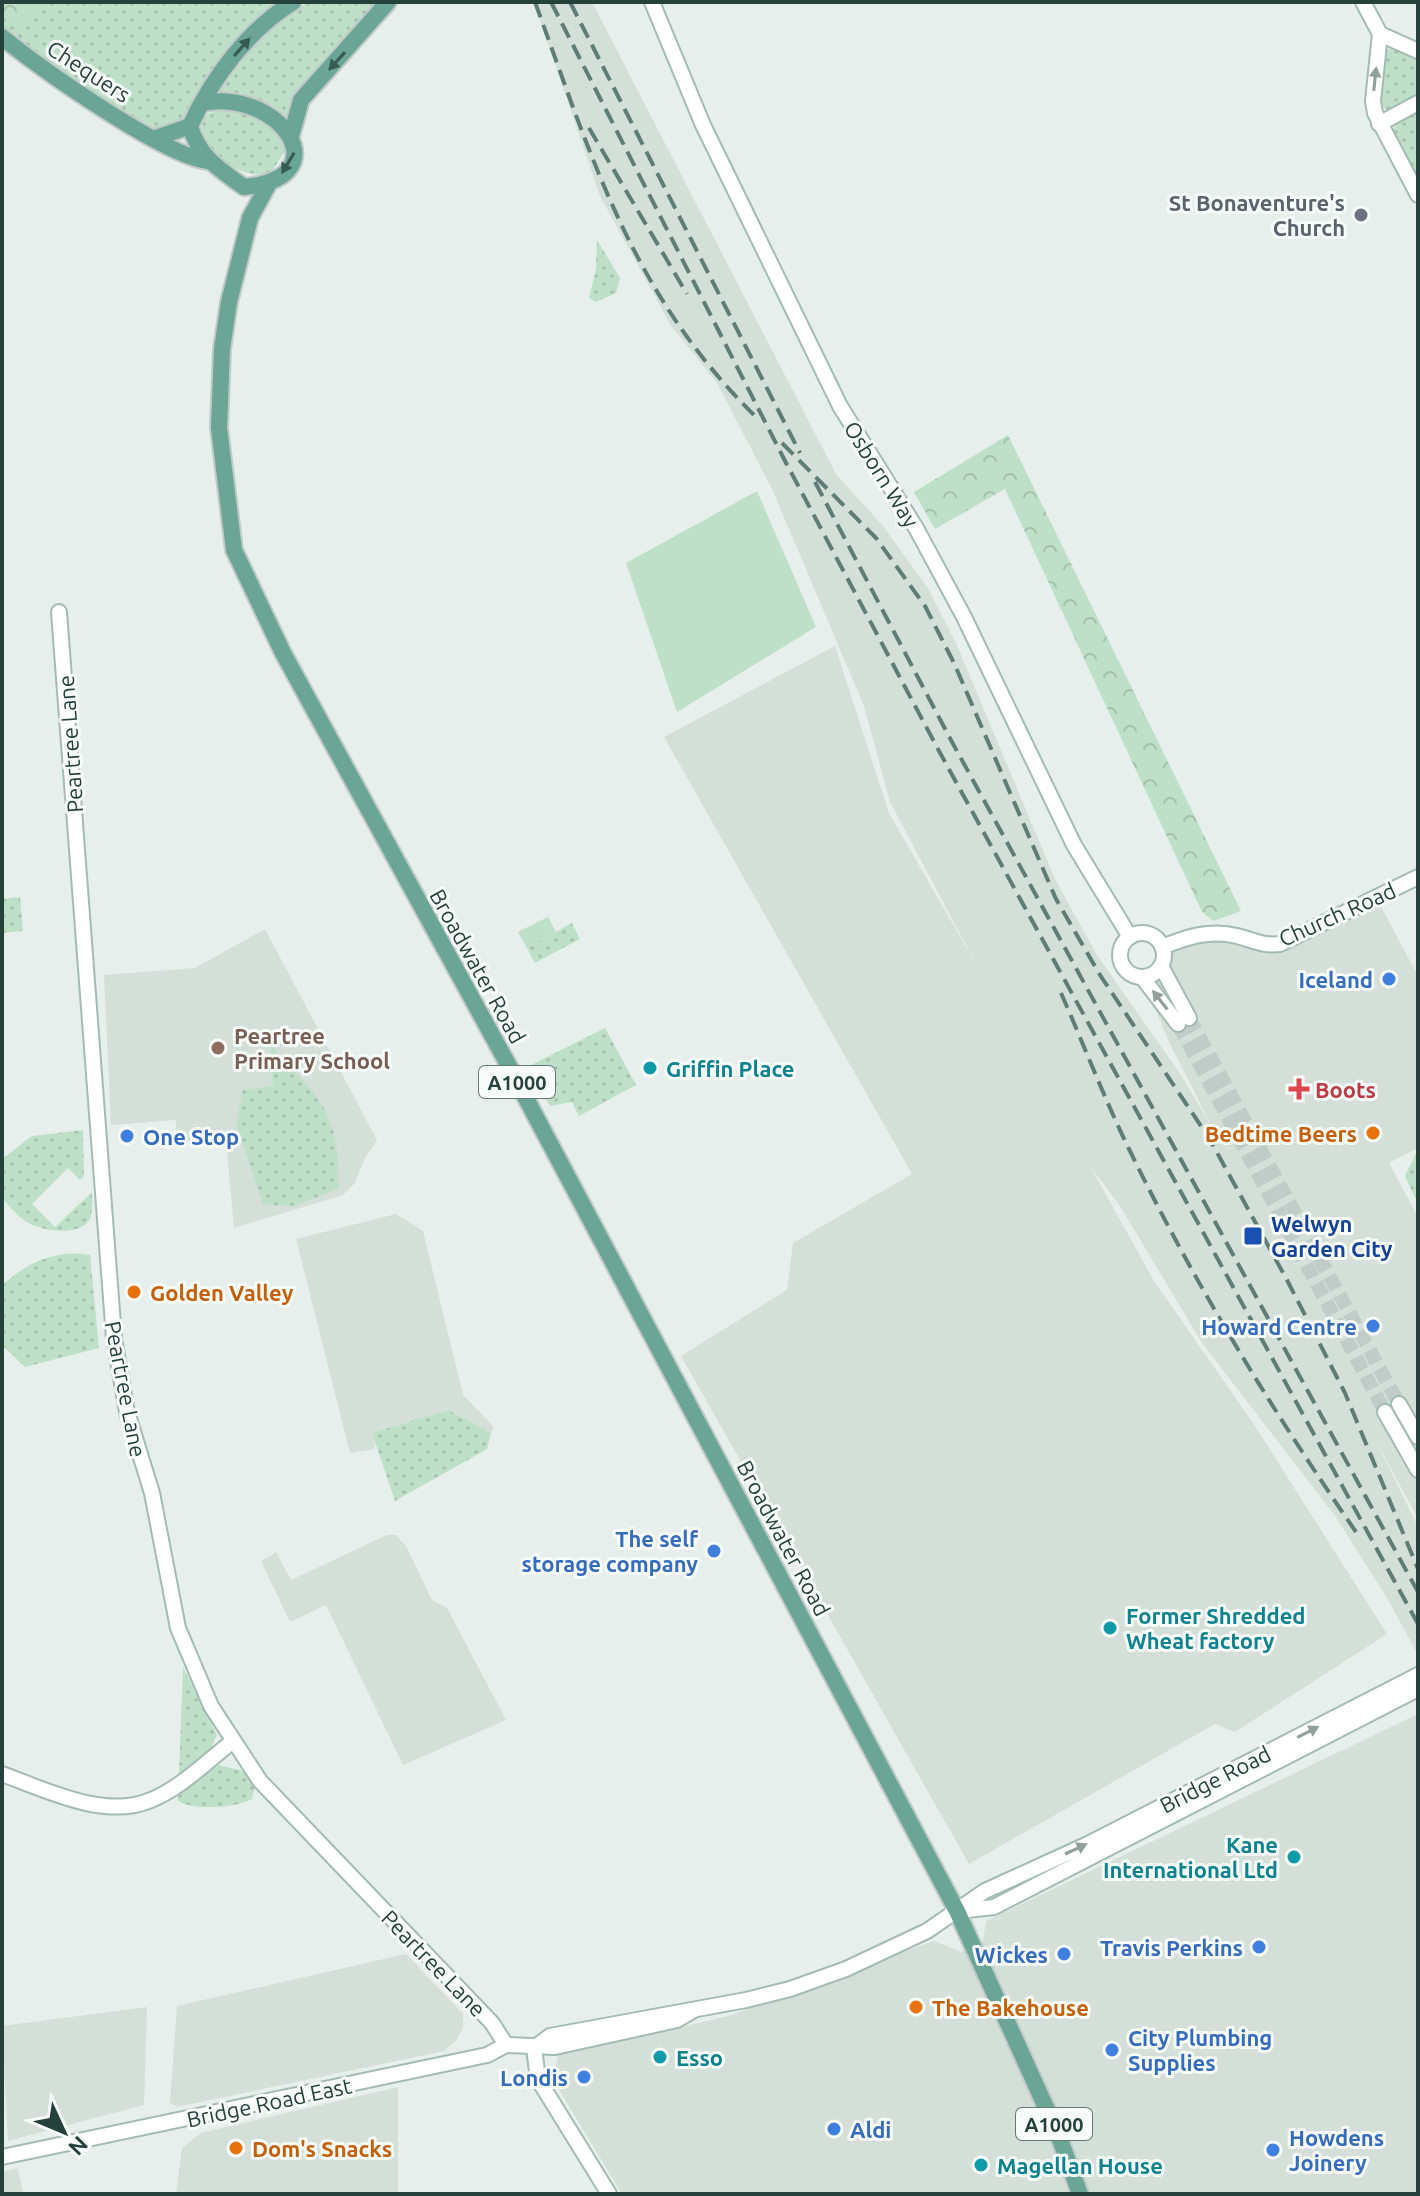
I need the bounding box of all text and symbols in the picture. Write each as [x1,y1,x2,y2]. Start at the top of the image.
street label: Chequers [43,35,135,107]
one-way arrow [233,37,251,56]
one-way arrow [329,50,346,70]
one-way arrow [1368,67,1381,92]
one-way arrow [281,152,296,175]
place label: St Bonaventure's Church [1169,190,1345,240]
marker: St Bonaventure's Church [1352,206,1370,224]
street label: Osborn Way [840,416,925,532]
street label: Peartree Lane [53,674,87,814]
street label: Church Road [1275,877,1399,951]
street label: Broadwater Road [425,884,531,1048]
place label: Iceland [1298,967,1373,992]
marker: Iceland [1380,970,1398,988]
one-way arrow [1152,990,1168,1010]
place label: Peartree Primary School [234,1023,390,1073]
marker: Peartree Primary School [209,1039,227,1057]
place label: Griffin Place [666,1056,794,1081]
marker: Griffin Place [641,1059,659,1077]
road number: A1000 [479,1066,555,1098]
place label: Boots [1315,1077,1376,1102]
marker: Boots [1290,1080,1308,1098]
place label: Bedtime Beers [1205,1121,1357,1146]
place label: One Stop [143,1124,239,1149]
marker: Bedtime Beers [1364,1124,1382,1142]
marker: One Stop [118,1127,136,1145]
place label: Welwyn Garden City [1271,1211,1393,1261]
marker: Welwyn Garden City [1242,1225,1264,1247]
place label: Golden Valley [150,1280,294,1305]
marker: Golden Valley [125,1283,143,1301]
place label: Howard Centre [1201,1314,1357,1339]
marker: Howard Centre [1364,1317,1382,1335]
street label: Peartree Lane [101,1319,151,1459]
street label: Broadwater Road [732,1456,836,1620]
place label: The self storage company [522,1526,699,1576]
marker: The self storage company [705,1542,723,1560]
place label: Former Shredded Wheat factory [1126,1603,1306,1653]
marker: Former Shredded Wheat factory [1101,1619,1119,1637]
one-way arrow [1296,1725,1319,1738]
street label: Bridge Road [1155,1740,1275,1818]
place label: Kane International Ltd [1103,1832,1278,1882]
one-way arrow [1064,1842,1088,1856]
marker: Kane International Ltd [1285,1848,1303,1866]
street label: Peartree Lane [377,1905,491,2021]
place label: Travis Perkins [1100,1935,1243,1960]
marker: Travis Perkins [1250,1938,1268,1956]
place label: Wickes [975,1942,1048,1967]
marker: Wickes [1055,1945,1073,1963]
place label: The Bakehouse [932,1995,1089,2020]
marker: The Bakehouse [907,1998,925,2016]
place label: City Plumbing Supplies [1128,2025,1272,2075]
marker: City Plumbing Supplies [1103,2041,1121,2059]
place label: Esso [676,2045,723,2070]
marker: Esso [651,2048,669,2066]
place label: Londis [500,2065,568,2090]
marker: Londis [575,2068,593,2086]
street label: Bridge Road East [184,2072,354,2132]
north arrow [24,2092,104,2172]
road number: A1000 [1016,2108,1092,2140]
place label: Aldi [850,2117,891,2142]
marker: Aldi [825,2120,843,2138]
place label: Howdens Joinery [1289,2125,1384,2175]
text: N [64,2132,93,2161]
place label: Dom's Snacks [252,2136,392,2161]
marker: Dom's Snacks [227,2139,245,2157]
marker: Howdens Joinery [1264,2141,1282,2159]
place label: Magellan House [997,2153,1163,2178]
marker: Magellan House [972,2156,990,2174]

